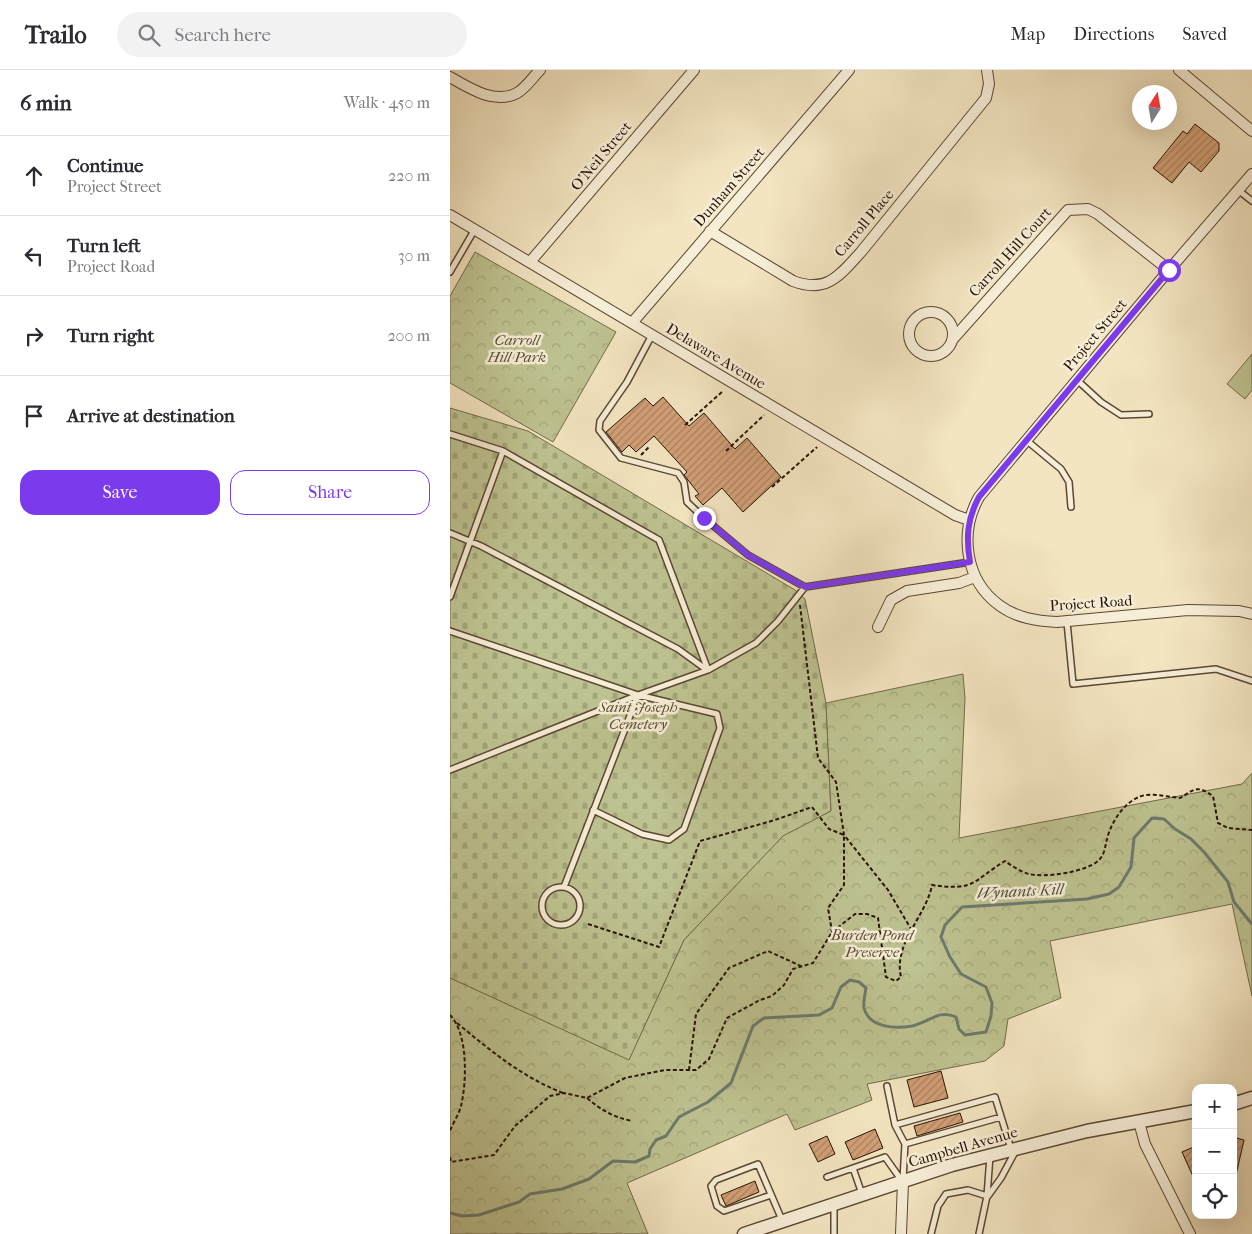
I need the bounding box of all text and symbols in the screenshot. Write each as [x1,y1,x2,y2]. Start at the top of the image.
search box [117,12,467,57]
text: Trailo [25,21,87,49]
icon: search [135,21,163,49]
text: Search here [175,24,271,46]
text: Map [1011,24,1045,45]
text: Directions [1073,24,1154,45]
text: Saved [1182,24,1227,45]
north arrow [1132,85,1177,130]
text: 6 min [20,91,72,115]
text: Walk · 450 m [344,93,430,112]
street label: O'Neil Street [567,117,636,194]
street label: Dunham Street [690,143,769,230]
text: Continue [67,155,143,177]
icon: ahead [20,162,48,190]
text: 220 m [388,166,430,185]
text: Project Street [67,177,162,196]
street label: Carroll Place [830,185,898,261]
street label: Carroll Hill Court [965,203,1055,301]
text: Turn left [67,235,141,257]
icon: left [20,242,48,270]
text: 30 m [398,246,430,265]
text: Project Road [67,257,155,276]
route start [1158,259,1181,282]
street label: Project Street [1060,295,1131,375]
street label: Delaware Avenue [663,319,770,393]
icon: right [20,322,48,350]
text: Turn right [67,325,154,347]
text: 200 m [387,326,430,345]
park label: Carroll Hill Park [487,331,546,366]
icon: arrive [20,402,48,430]
text: Arrive at destination [67,405,235,427]
button: Save [20,470,220,515]
button: Share [230,470,430,515]
route end [693,507,716,530]
street label: Project Road [1049,591,1134,615]
park label: Saint Joseph Cemetery [598,698,678,733]
water label: Wynants Kill [976,879,1066,903]
park label: Burden Pond Preserve [830,926,915,961]
map controls [1192,1084,1237,1219]
button: + [1192,1084,1237,1129]
street label: Campbell Avenue [906,1123,1020,1171]
button: − [1192,1129,1237,1174]
button: locate [1192,1174,1237,1219]

